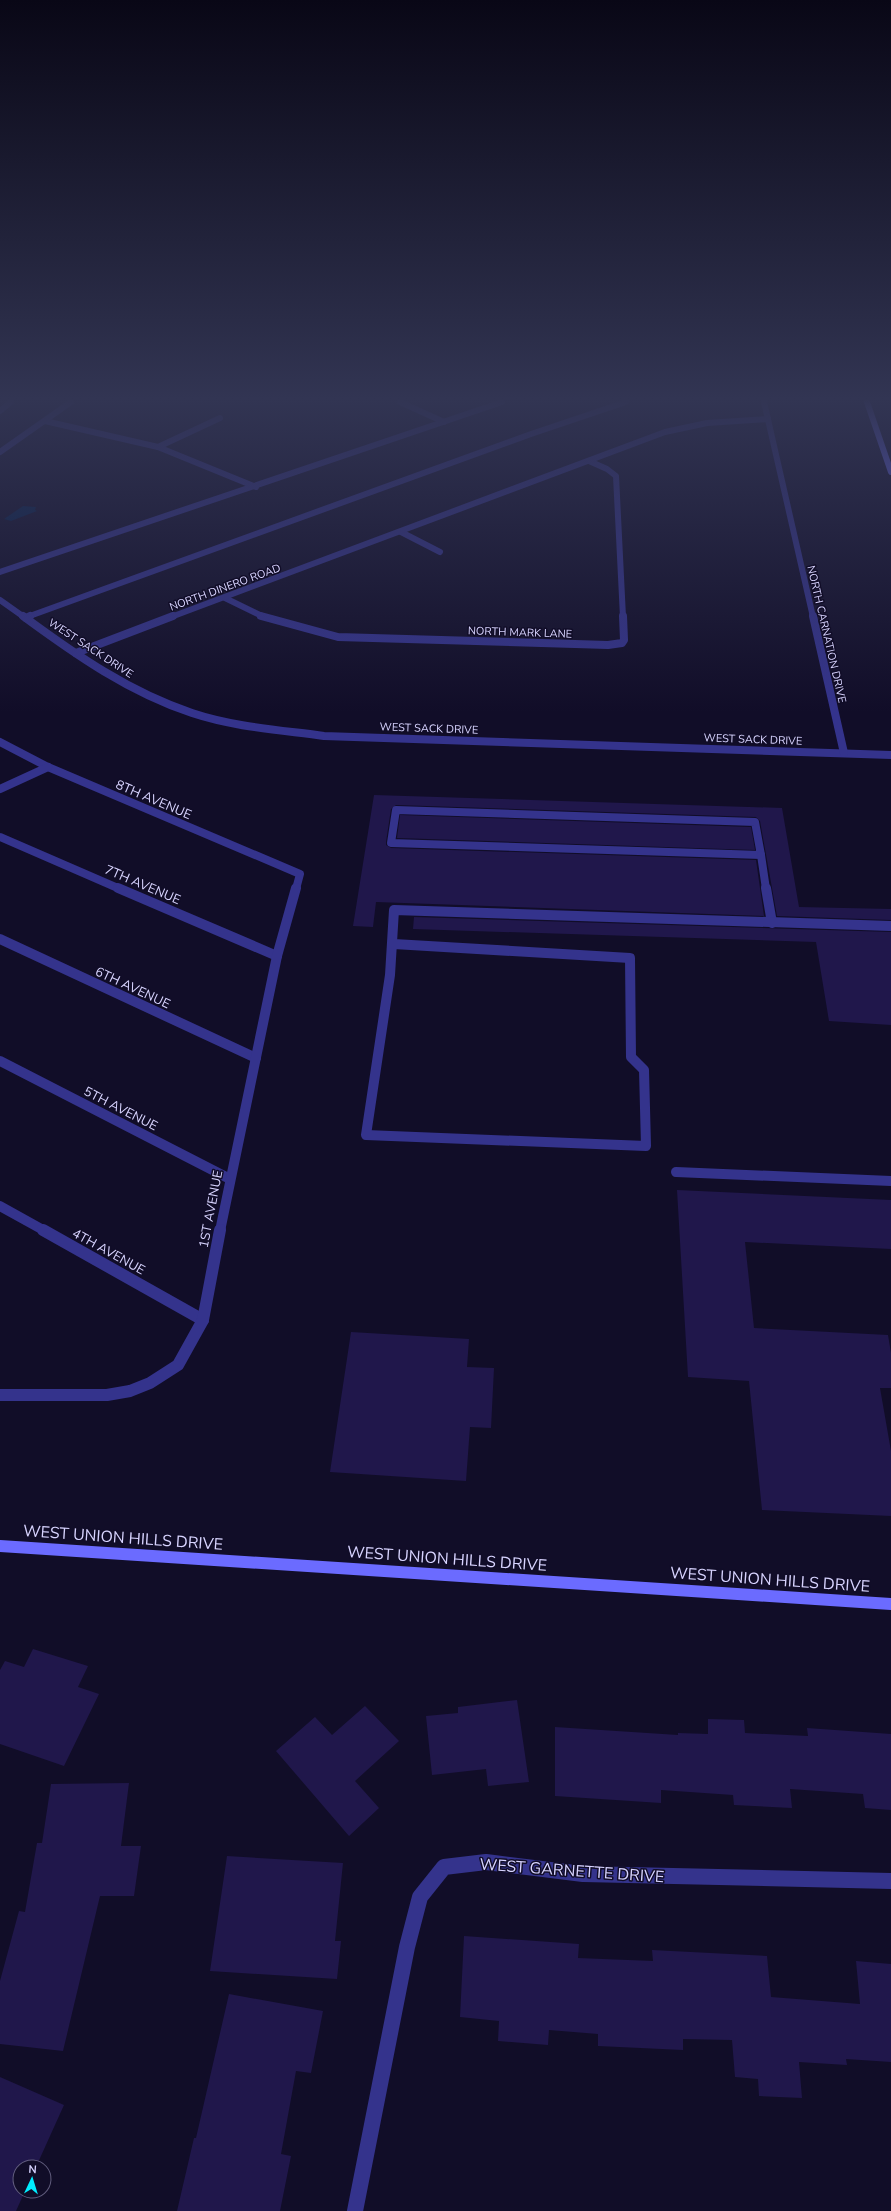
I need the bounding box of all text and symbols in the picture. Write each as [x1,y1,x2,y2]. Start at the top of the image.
street label: NORTH DINERO ROAD [167,560,283,615]
street label: NORTH CARNATION DRIVE [803,564,850,704]
street label: WEST SACK DRIVE [45,615,136,682]
street label: NORTH MARK LANE [468,623,572,642]
street label: WEST SACK DRIVE [379,719,478,738]
street label: WEST SACK DRIVE [703,730,802,749]
street label: 8TH AVENUE [113,776,194,824]
street label: 7TH AVENUE [102,861,183,909]
street label: 6TH AVENUE [92,963,173,1013]
street label: 5TH AVENUE [80,1083,161,1135]
street label: 1ST AVENUE [195,1169,227,1250]
street label: 4TH AVENUE [69,1224,148,1279]
street label: WEST UNION HILLS DRIVE [22,1520,224,1556]
street label: WEST UNION HILLS DRIVE [346,1541,548,1577]
street label: WEST UNION HILLS DRIVE [669,1562,871,1598]
street label: WEST GARNETTE DRIVE [479,1854,665,1888]
north arrow [12,2159,52,2199]
text: N [28,2162,37,2177]

